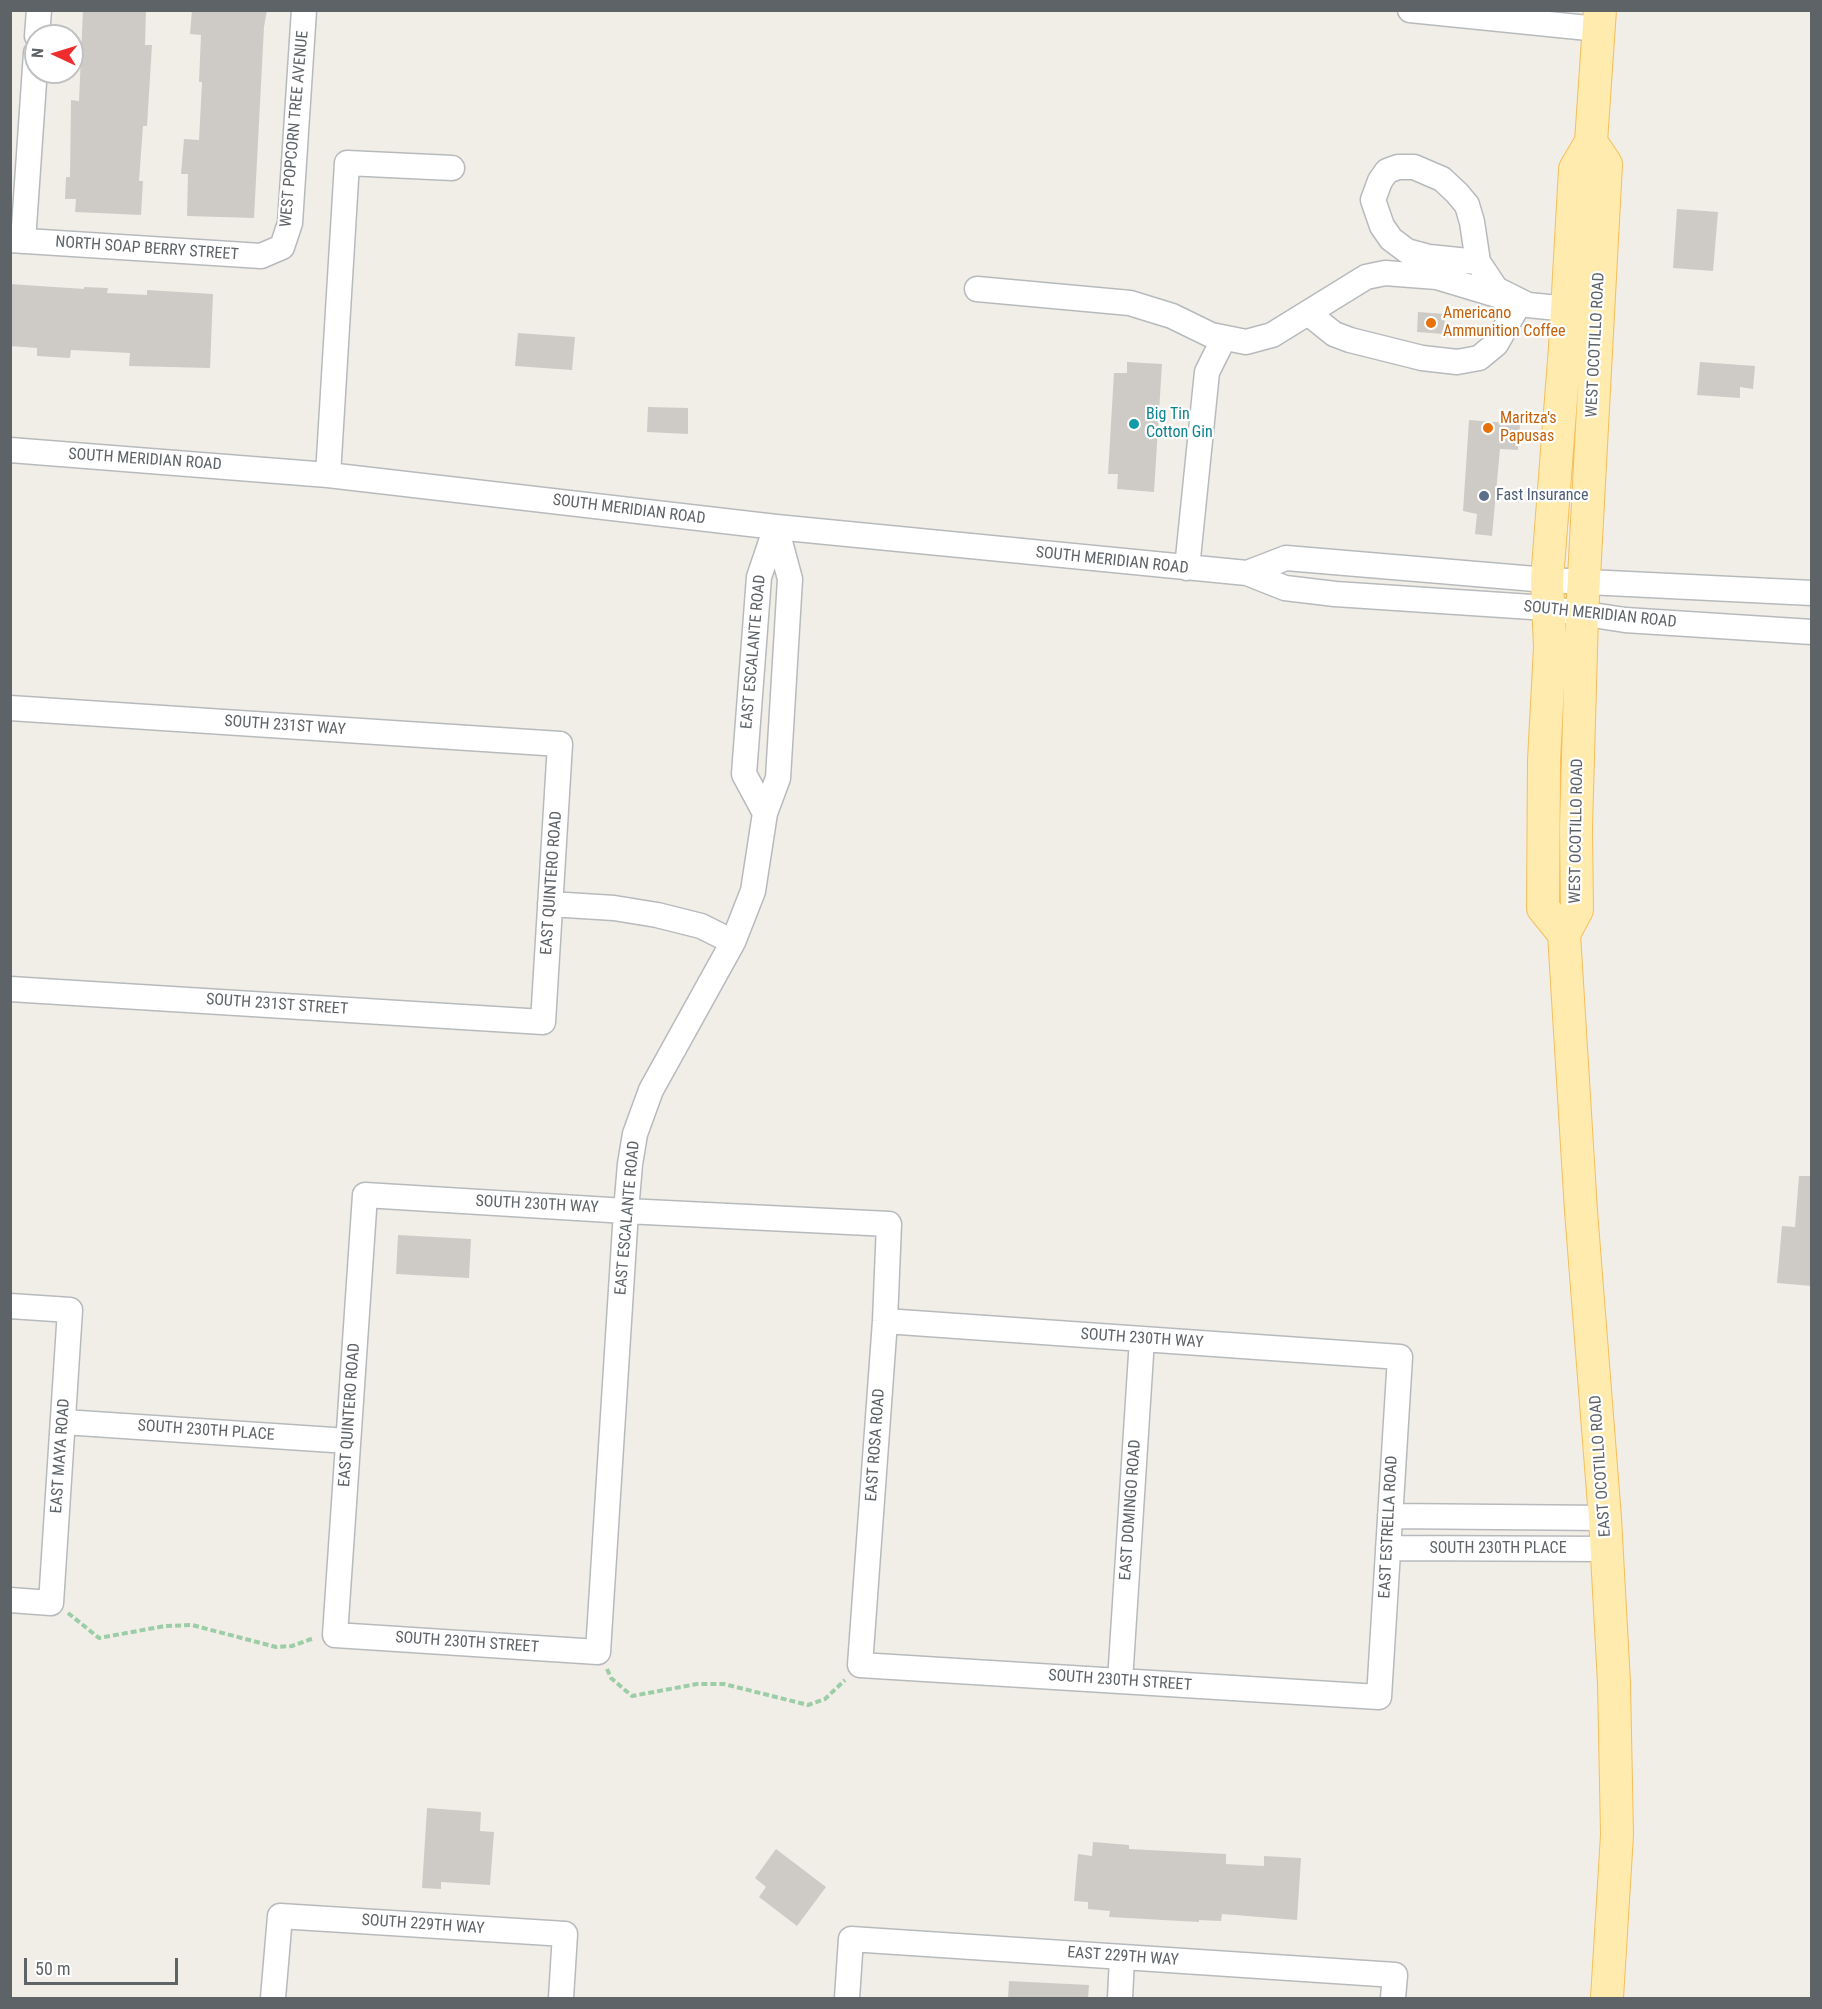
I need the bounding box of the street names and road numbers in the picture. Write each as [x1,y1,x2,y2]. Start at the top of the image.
street label: WEST POPCORN TREE AVENUE [277,30,313,228]
street label: NORTH SOAP BERRY STREET [55,233,239,265]
street label: WEST OCOTILLO ROAD [1583,272,1609,418]
street label: SOUTH MERIDIAN ROAD [68,445,222,475]
street label: SOUTH MERIDIAN ROAD [552,491,706,529]
street label: SOUTH MERIDIAN ROAD [1035,543,1189,579]
street label: EAST ESCALANTE ROAD [738,574,770,730]
street label: SOUTH MERIDIAN ROAD [1523,597,1677,633]
street label: SOUTH 231ST WAY [224,712,346,740]
street label: WEST OCOTILLO ROAD [1566,758,1588,904]
street label: EAST QUINTERO ROAD [537,810,567,956]
street label: SOUTH 231ST STREET [205,990,349,1020]
street label: EAST ESCALANTE ROAD [612,1140,644,1296]
street label: SOUTH 230TH WAY [475,1192,599,1218]
street label: SOUTH 230TH WAY [1080,1325,1204,1353]
street label: EAST QUINTERO ROAD [335,1342,365,1488]
street label: EAST ROSA ROAD [862,1388,890,1502]
street label: EAST OCOTILLO ROAD [1586,1394,1616,1538]
street label: EAST MAYA ROAD [47,1398,75,1514]
street label: SOUTH 230TH PLACE [137,1417,275,1445]
street label: EAST DOMINGO ROAD [1116,1439,1146,1581]
street label: EAST ESTRELLA ROAD [1376,1455,1402,1599]
street label: SOUTH 230TH PLACE [1429,1539,1567,1559]
street label: SOUTH 230TH STREET [395,1628,539,1658]
street label: SOUTH 230TH STREET [1048,1666,1192,1696]
street label: SOUTH 229TH WAY [361,1911,485,1939]
street label: EAST 229TH WAY [1067,1944,1179,1970]

